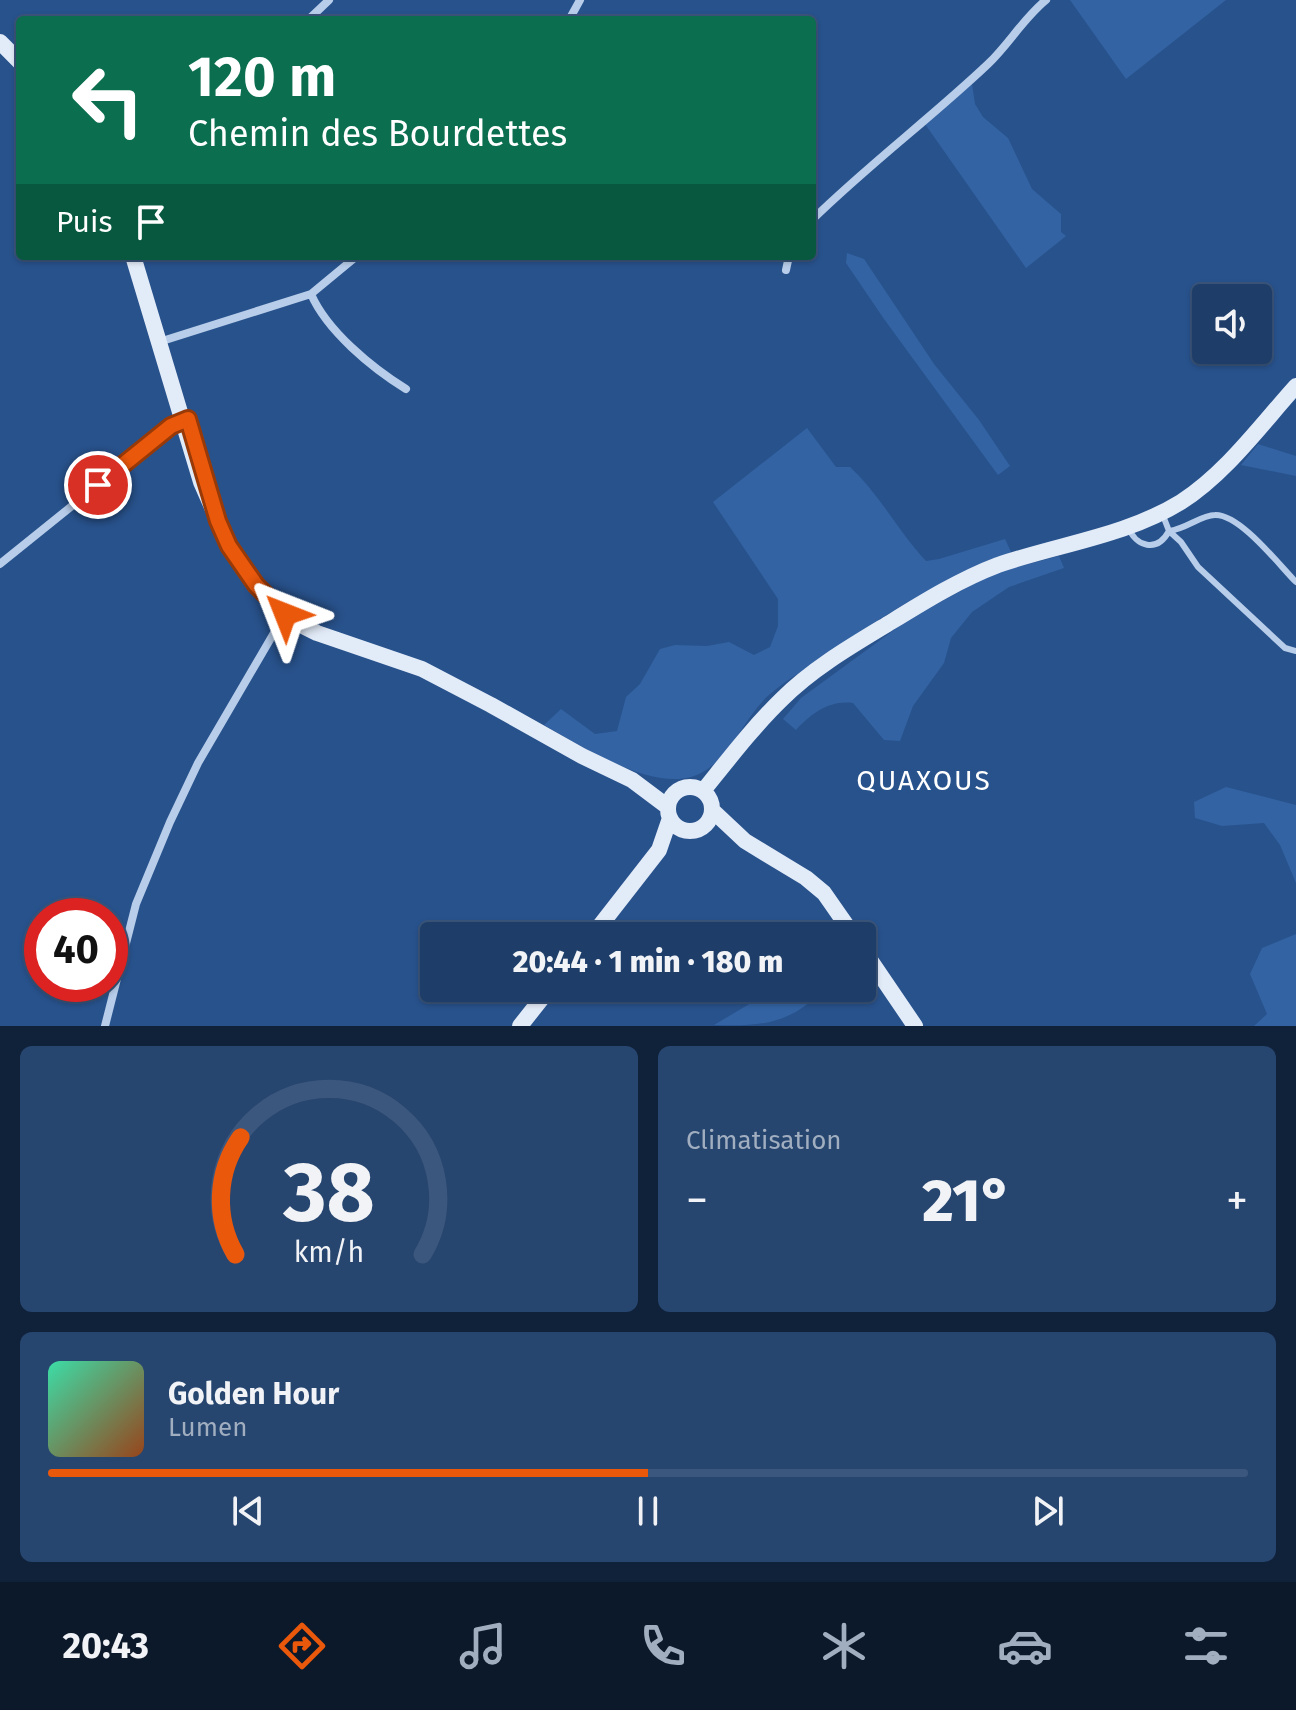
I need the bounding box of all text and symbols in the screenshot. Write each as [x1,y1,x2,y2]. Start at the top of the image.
text: 120 m [188,44,336,111]
icon: left [56,48,160,152]
text: Chemin des Bourdettes [188,112,567,156]
icon: arrive [129,200,173,244]
text: Puis [56,204,113,240]
map controls [1192,284,1272,364]
button: sound [1192,284,1272,364]
pin [64,451,132,519]
icon: arrive [76,463,120,507]
position arrow [243,572,327,656]
district label: QUAXOUS [856,764,992,797]
speed limit sign: 40 [24,898,128,1002]
text: 20:44 · 1 min · 180 m [513,944,783,980]
text: Climatisation [686,1125,842,1156]
text: 38 [282,1143,375,1243]
text: 21° [922,1165,1012,1237]
text: − [686,1174,708,1227]
text: + [1226,1174,1248,1227]
text: km/h [294,1235,364,1270]
text: Golden Hour [168,1376,339,1412]
text: Lumen [168,1412,247,1443]
icon: previous [226,1489,270,1533]
icon: pause [626,1489,670,1533]
icon: next [1026,1489,1070,1533]
icon: directions [274,1618,330,1674]
icon: music [455,1618,511,1674]
icon: phone [635,1618,691,1674]
icon: climate [816,1618,872,1674]
icon: car [997,1618,1053,1674]
icon: filters [1178,1618,1234,1674]
text: 20:43 [62,1624,149,1668]

